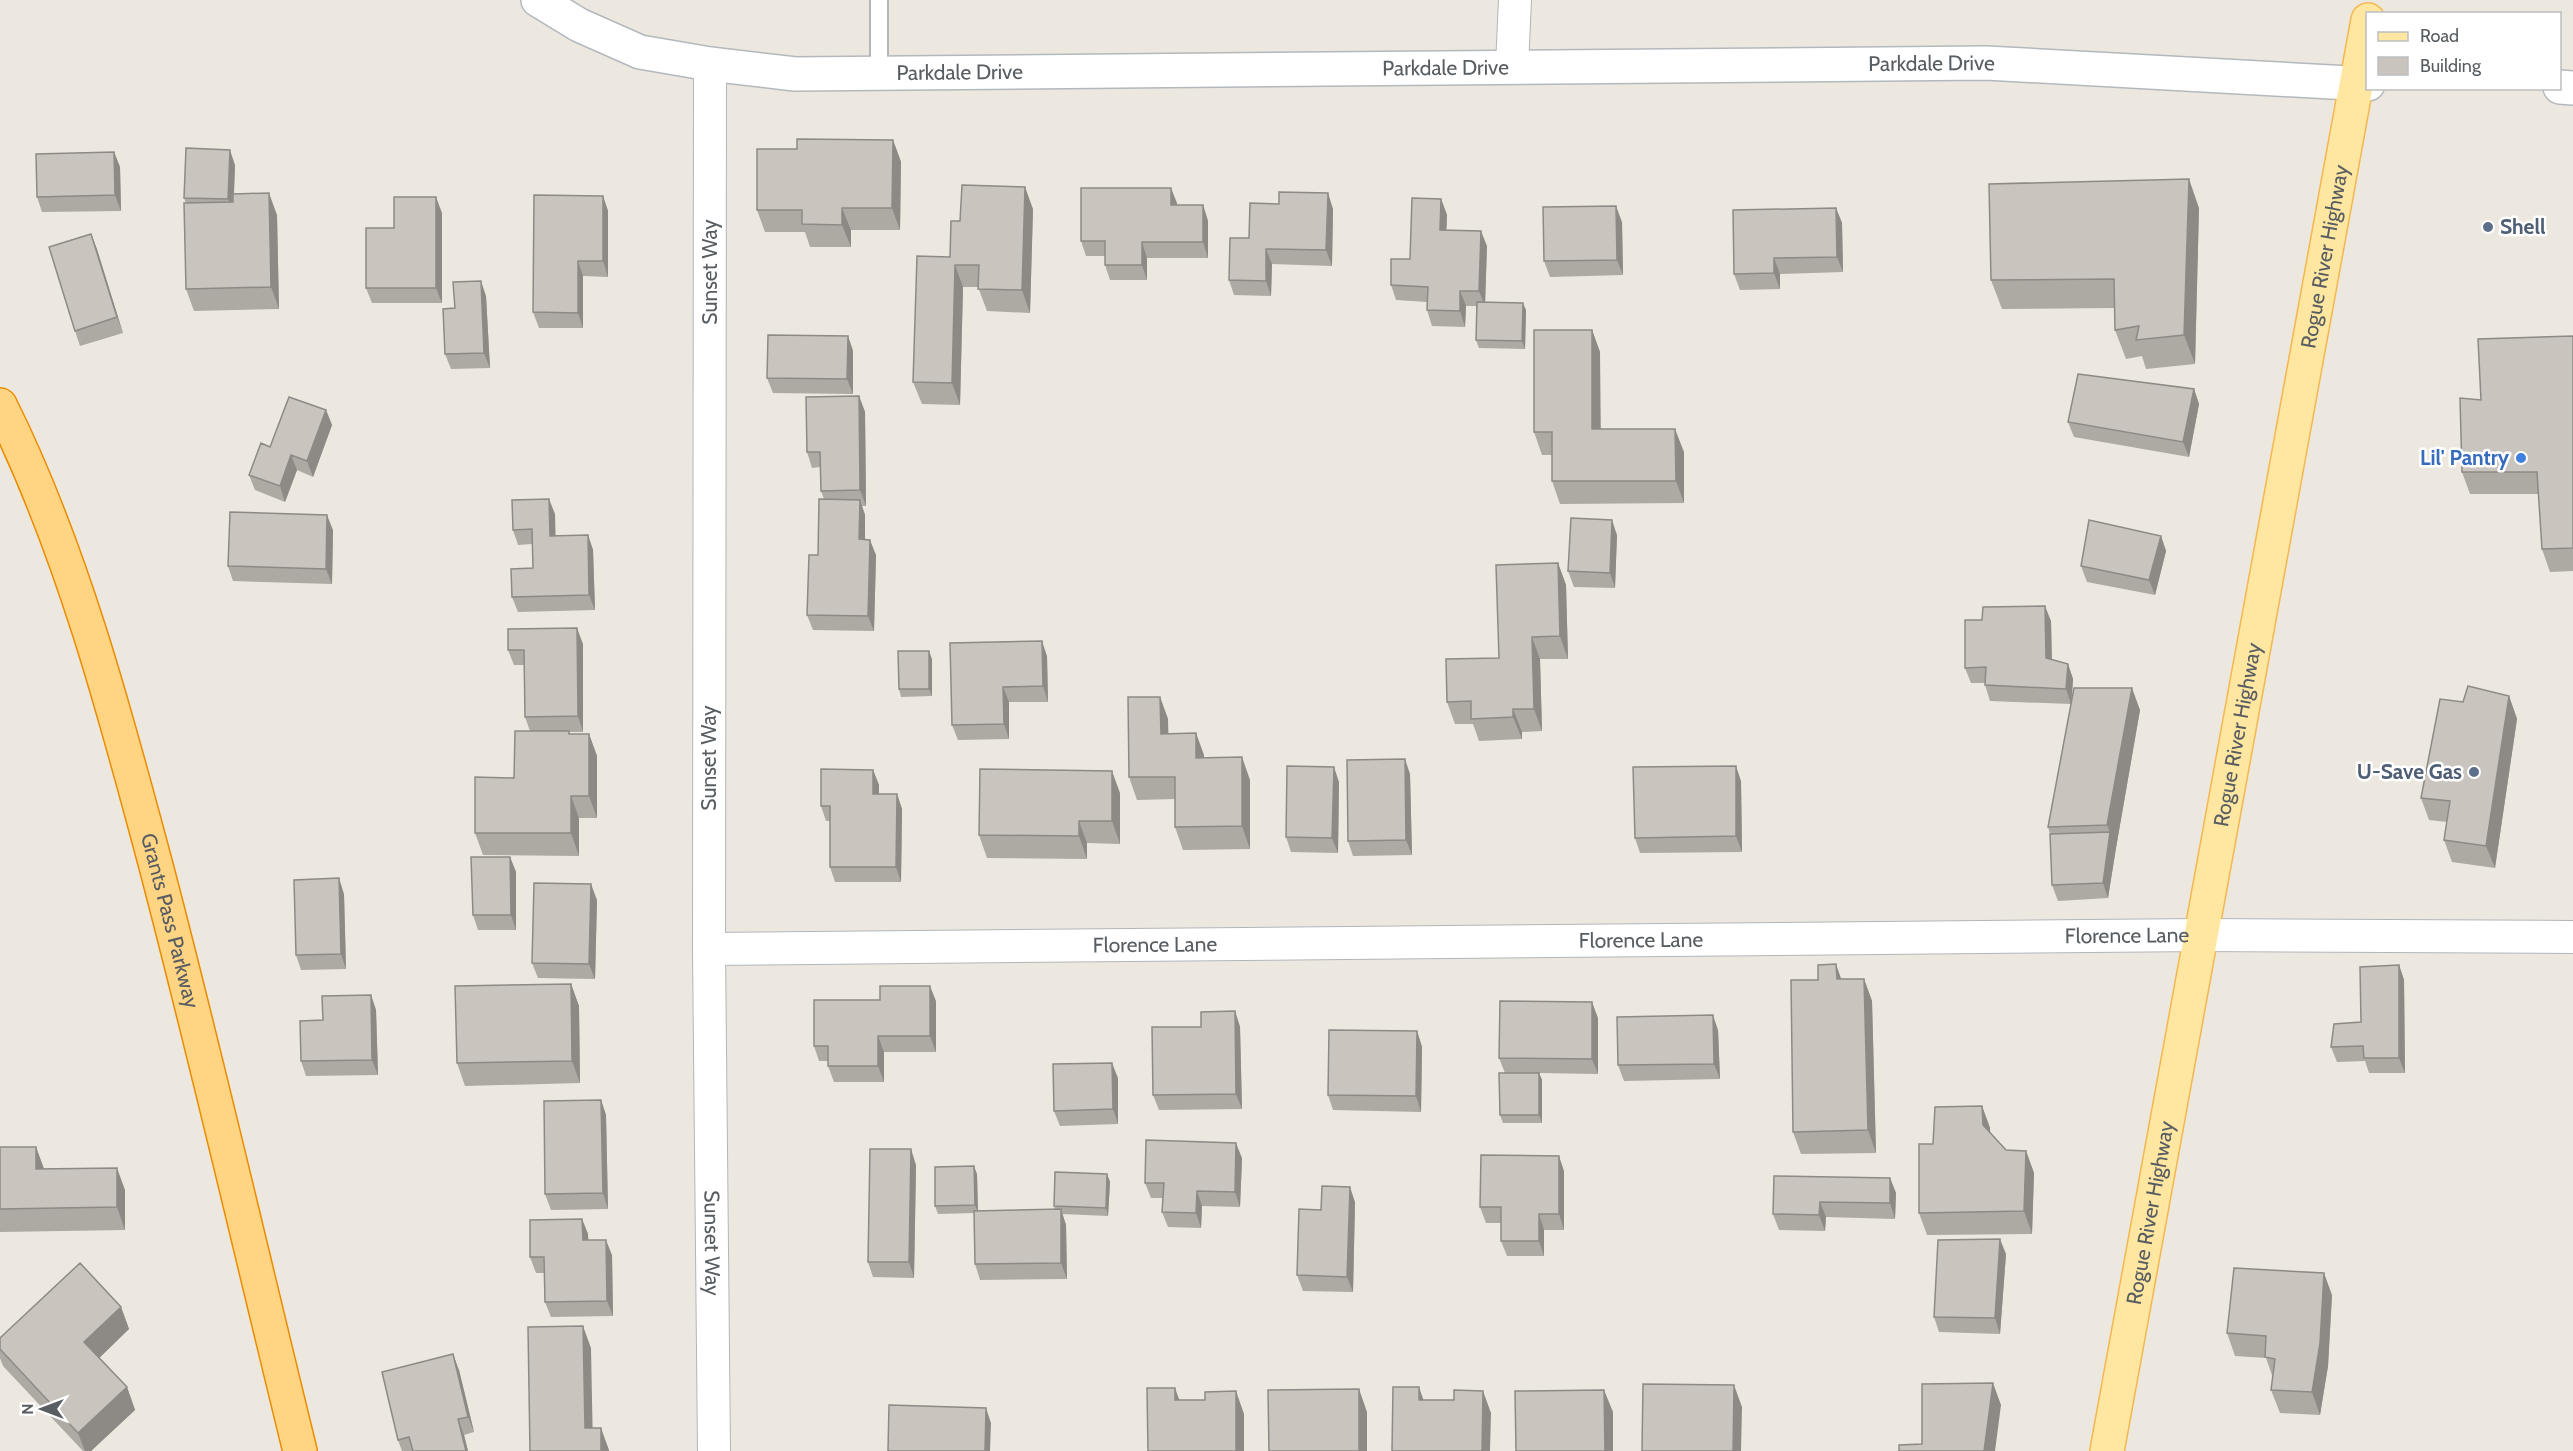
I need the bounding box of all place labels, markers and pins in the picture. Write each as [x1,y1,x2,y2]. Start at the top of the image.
place label: Shell [2500,214,2546,239]
marker: Shell [2481,220,2495,234]
place label: Lil' Pantry [2420,445,2510,470]
marker: Lil' Pantry [2514,451,2528,465]
place label: U-Save Gas [2357,759,2462,784]
marker: U-Save Gas [2467,765,2481,779]

